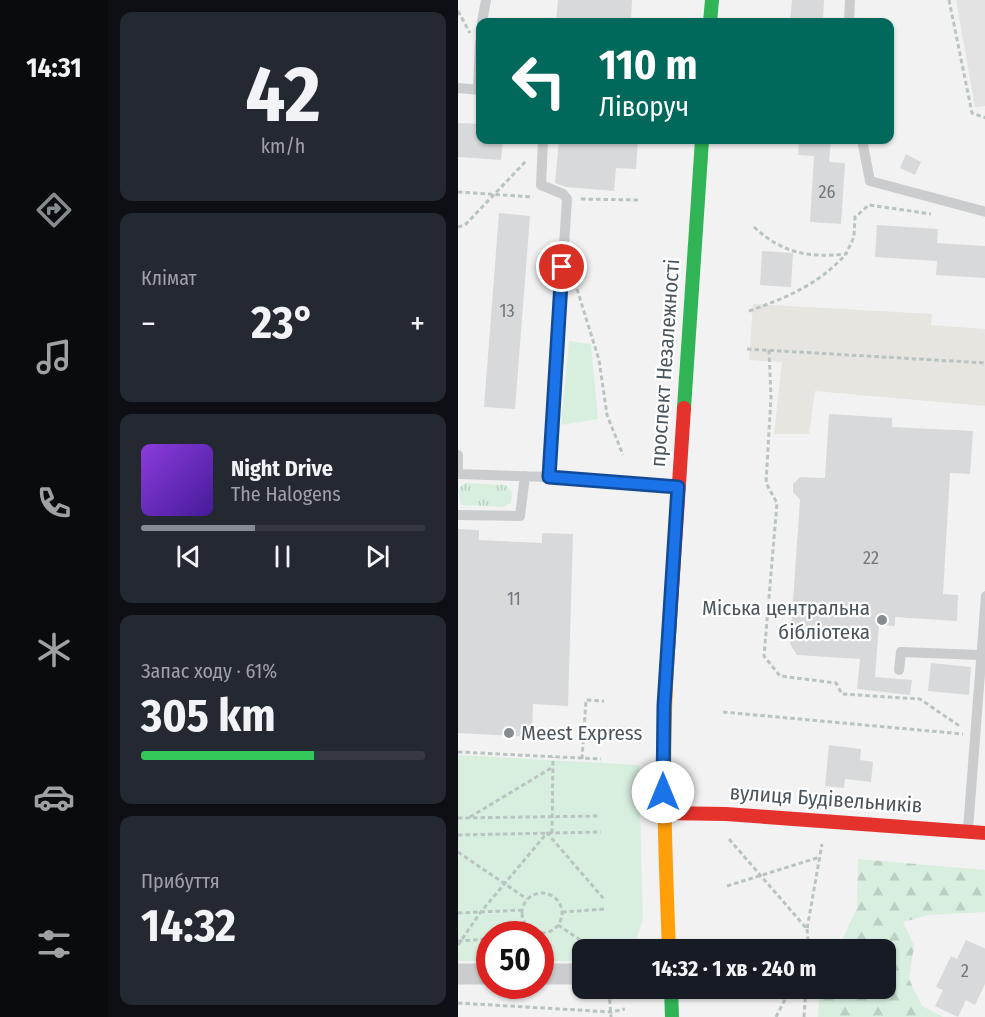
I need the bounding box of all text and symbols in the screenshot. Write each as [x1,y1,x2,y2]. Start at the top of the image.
text: 110 m [599,40,698,90]
icon: left [500,42,578,120]
text: 42 [245,48,321,142]
text: 14:31 [26,52,82,84]
text: Ліворуч [599,91,689,123]
text: km/h [261,134,305,158]
house number: 26 [819,181,836,203]
icon: directions [33,189,75,231]
pin [536,241,587,292]
icon: arrive [545,250,578,283]
street label: проспект Незалежності [645,258,685,468]
text: Клімат [141,266,197,290]
text: 23° [251,296,315,350]
house number: 13 [499,300,515,322]
text: − [141,304,156,344]
text: + [410,304,425,344]
icon: music [33,336,75,378]
text: Night Drive [231,455,333,482]
icon: phone [33,482,75,524]
text: The Halogens [231,482,341,506]
icon: previous [172,540,205,573]
icon: pause [266,540,299,573]
icon: next [361,540,394,573]
house number: 22 [863,547,879,569]
house number: 11 [507,588,521,610]
place label: Міська центральна бібліотека [702,595,870,645]
marker: Міська центральна бібліотека [875,613,889,627]
icon: climate [33,629,75,671]
text: Запас ходу · 61% [141,659,277,683]
text: 305 km [141,689,276,743]
place label: Meest Express [521,720,643,746]
marker: Meest Express [502,726,516,740]
position arrow [631,760,695,824]
icon: car [33,776,75,818]
street label: вулиця Будівельників [729,779,923,819]
text: Прибуття [141,869,220,893]
text: 14:32 [141,899,236,953]
speed limit sign: 50 [476,921,554,999]
icon: filters [33,923,75,965]
text: 14:32 · 1 хв · 240 m [652,955,816,982]
house number: 2 [961,960,969,982]

